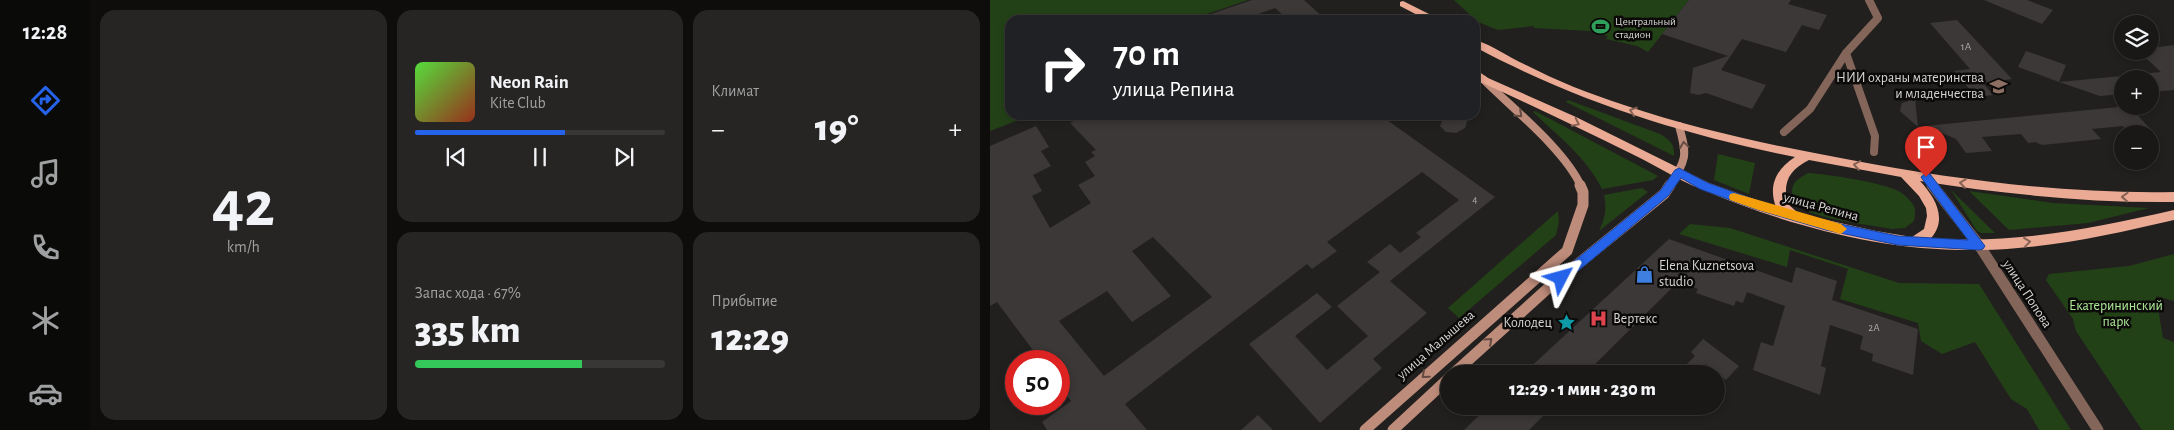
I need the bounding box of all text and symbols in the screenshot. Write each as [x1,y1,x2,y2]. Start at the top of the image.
map controls [2114,15,2159,170]
button: layers [2114,15,2159,60]
place label: Центральный стадион [1615,16,1676,40]
sports icon: Центральный стадион [1591,17,1611,37]
text: 12:28 [23,21,67,43]
icon: right [1030,35,1095,100]
text: 70 m [1113,37,1180,72]
house number: 1А [1961,41,1972,52]
button: + [2114,70,2159,115]
place label: НИИ охраны материнства и младенчества [1836,71,1985,101]
text: Neon Rain [490,73,569,92]
school or university icon: НИИ охраны материнства и младенчества [1988,76,2008,96]
text: улица Репина [1113,78,1234,100]
icon: directions [28,83,63,118]
text: Климат [711,83,759,99]
text: Kite Club [490,95,546,111]
one-way arrow [1629,107,1638,117]
one-way arrow [1513,108,1522,117]
text: 19° [815,110,858,148]
text: − [711,116,725,144]
text: + [949,116,962,144]
one-way arrow [1571,116,1580,127]
button: − [2114,125,2159,170]
pin [1905,126,1947,177]
icon: arrive [1912,133,1940,161]
one-way arrow [1679,141,1690,149]
icon: previous [442,143,470,171]
icon: pause [526,143,554,171]
icon: next [610,143,638,171]
icon: music [28,156,63,191]
one-way arrow [1853,161,1861,171]
text: 42 [212,173,275,238]
one-way arrow [1959,178,1967,189]
street label: улица Репина [1781,190,1861,224]
one-way arrow [2121,191,2129,202]
house number: 4 [1472,194,1478,205]
icon: phone [28,230,63,265]
one-way arrow [2024,237,2032,248]
text: km/h [227,239,260,255]
position arrow [1534,251,1586,303]
street label: улица Попова [1999,257,2054,331]
place label: Elena Kuznetsova studio [1659,259,1755,289]
shop icon: Elena Kuznetsova studio [1635,264,1655,284]
text: Запас хода · 67% [415,285,521,301]
text: Прибытие [711,293,777,309]
park label: Екатерининский парк [2069,299,2163,329]
icon: climate [28,303,63,338]
street label: улица Малышева [1394,307,1478,383]
hospital icon: Вертекс [1589,309,1609,329]
text: 335 km [415,312,521,350]
place label: Вертекс [1613,312,1658,326]
place icon: Колодец [1556,313,1576,333]
place label: Колодец [1503,316,1552,330]
text: 12:29 [711,320,789,358]
house number: 2А [1868,322,1880,333]
one-way arrow [1483,338,1492,347]
speed limit sign: 50 [1005,350,1070,415]
one-way arrow [1422,369,1431,378]
icon: car [28,376,63,411]
text: 12:29 · 1 мин · 230 m [1509,380,1656,399]

